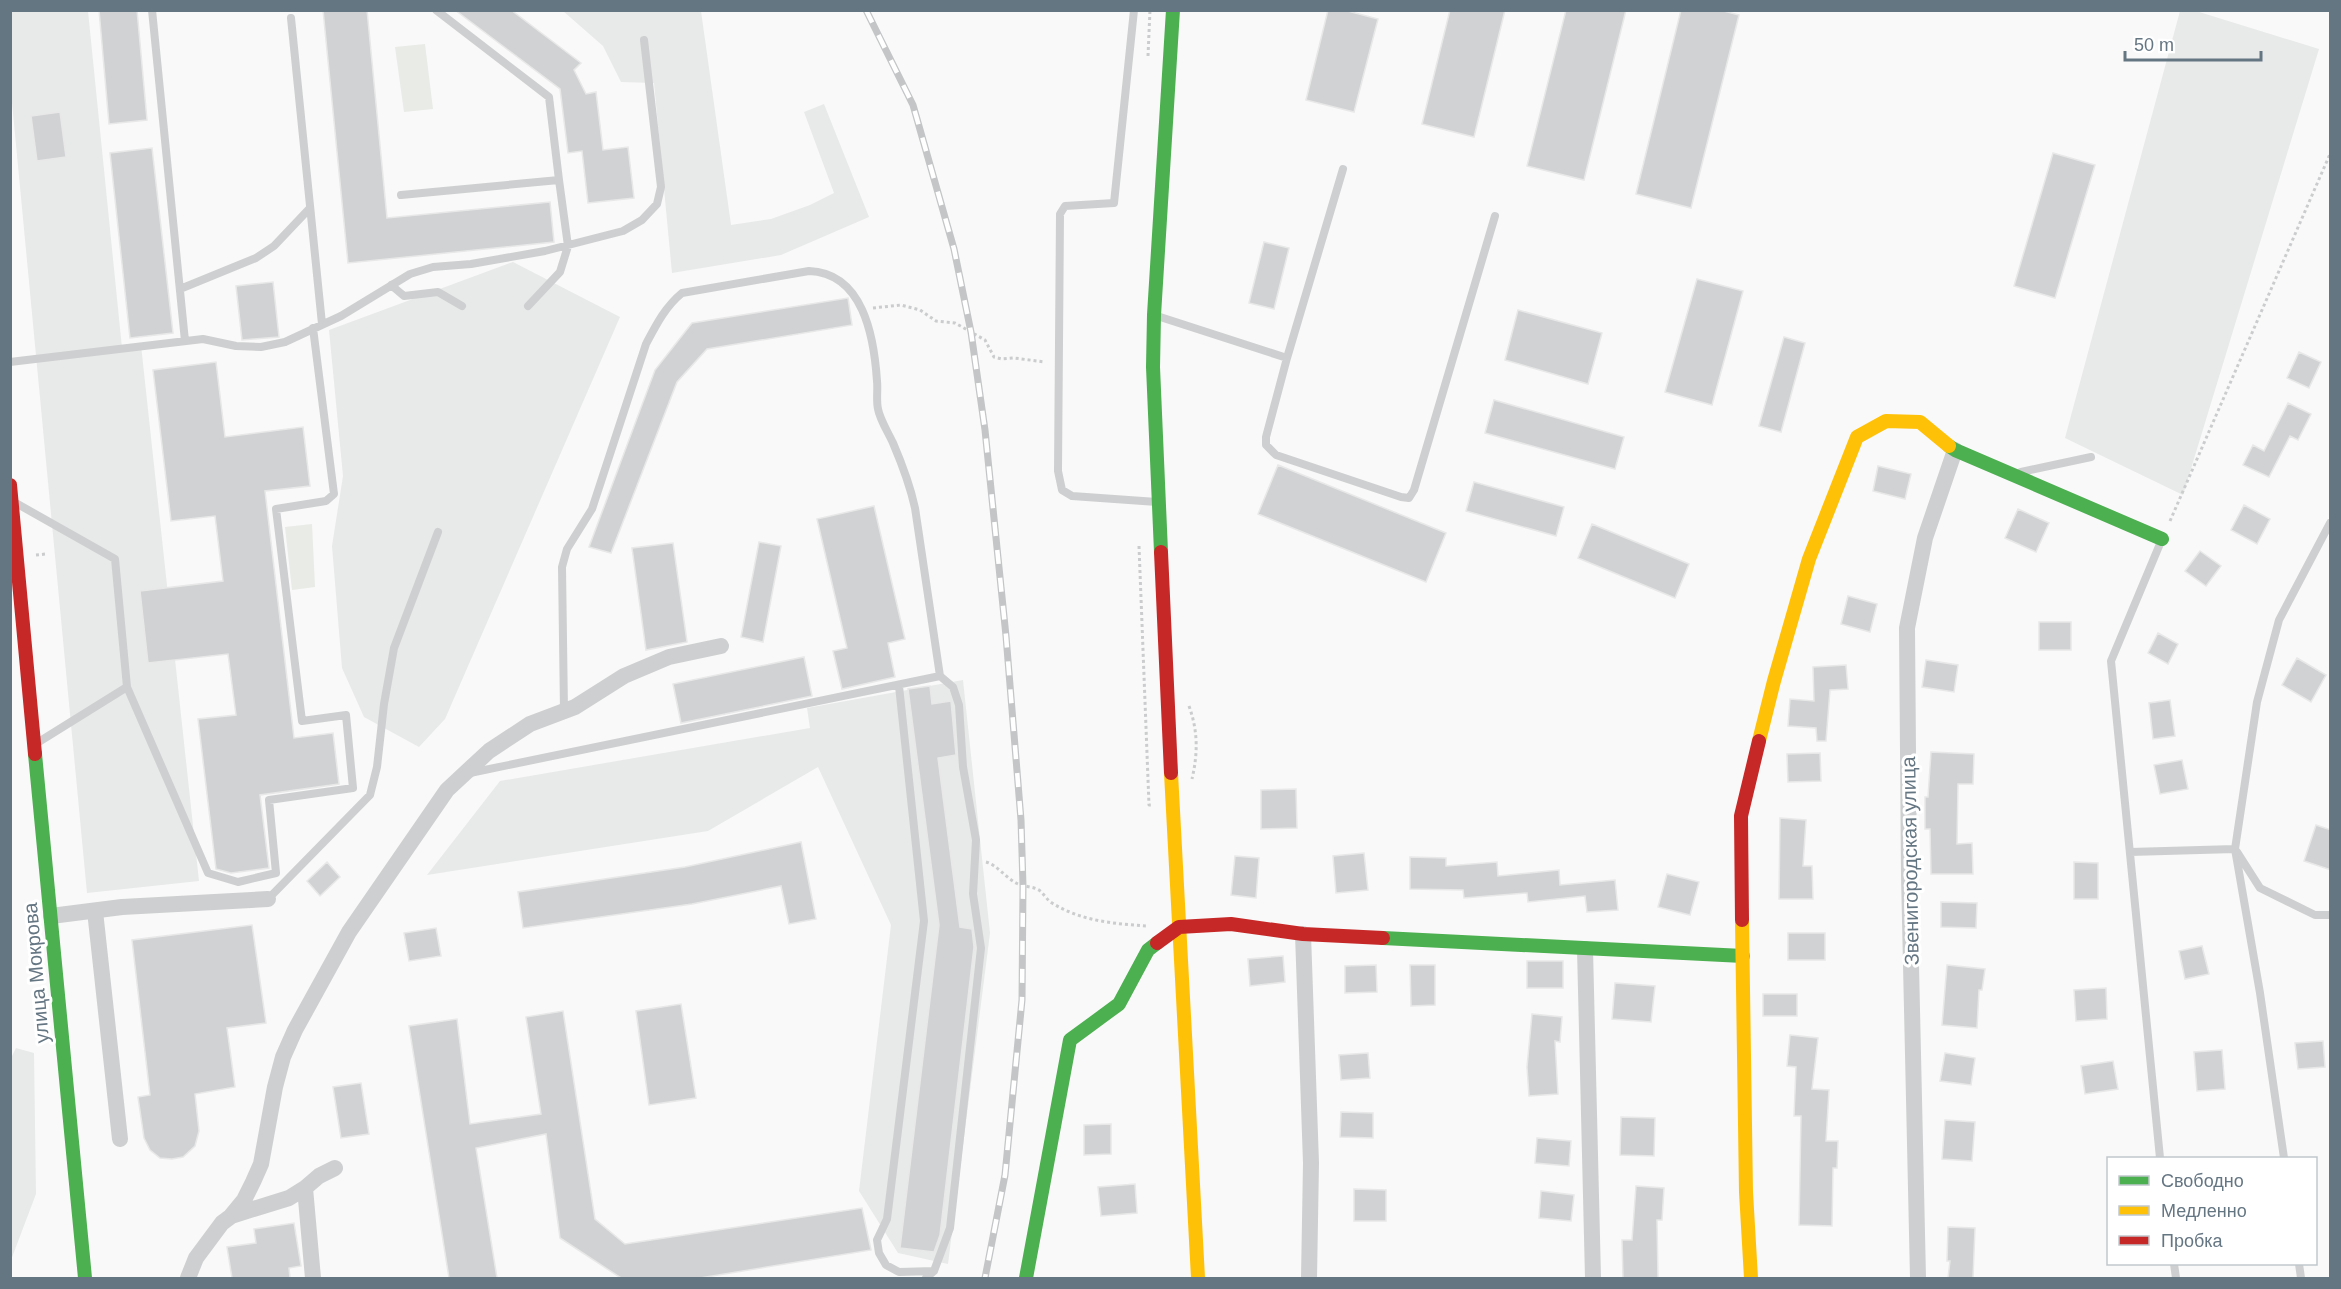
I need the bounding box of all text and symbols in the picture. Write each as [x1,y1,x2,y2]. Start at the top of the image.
scale bar [2125,24,2262,62]
text: 50 m [2134,35,2174,55]
street label: Звенигородская улица [1897,755,1923,966]
street label: улица Мокрова [19,901,53,1044]
legend [2107,1157,2317,1265]
text: Свободно [2161,1171,2244,1191]
text: Медленно [2161,1201,2247,1221]
text: Пробка [2161,1231,2224,1251]

